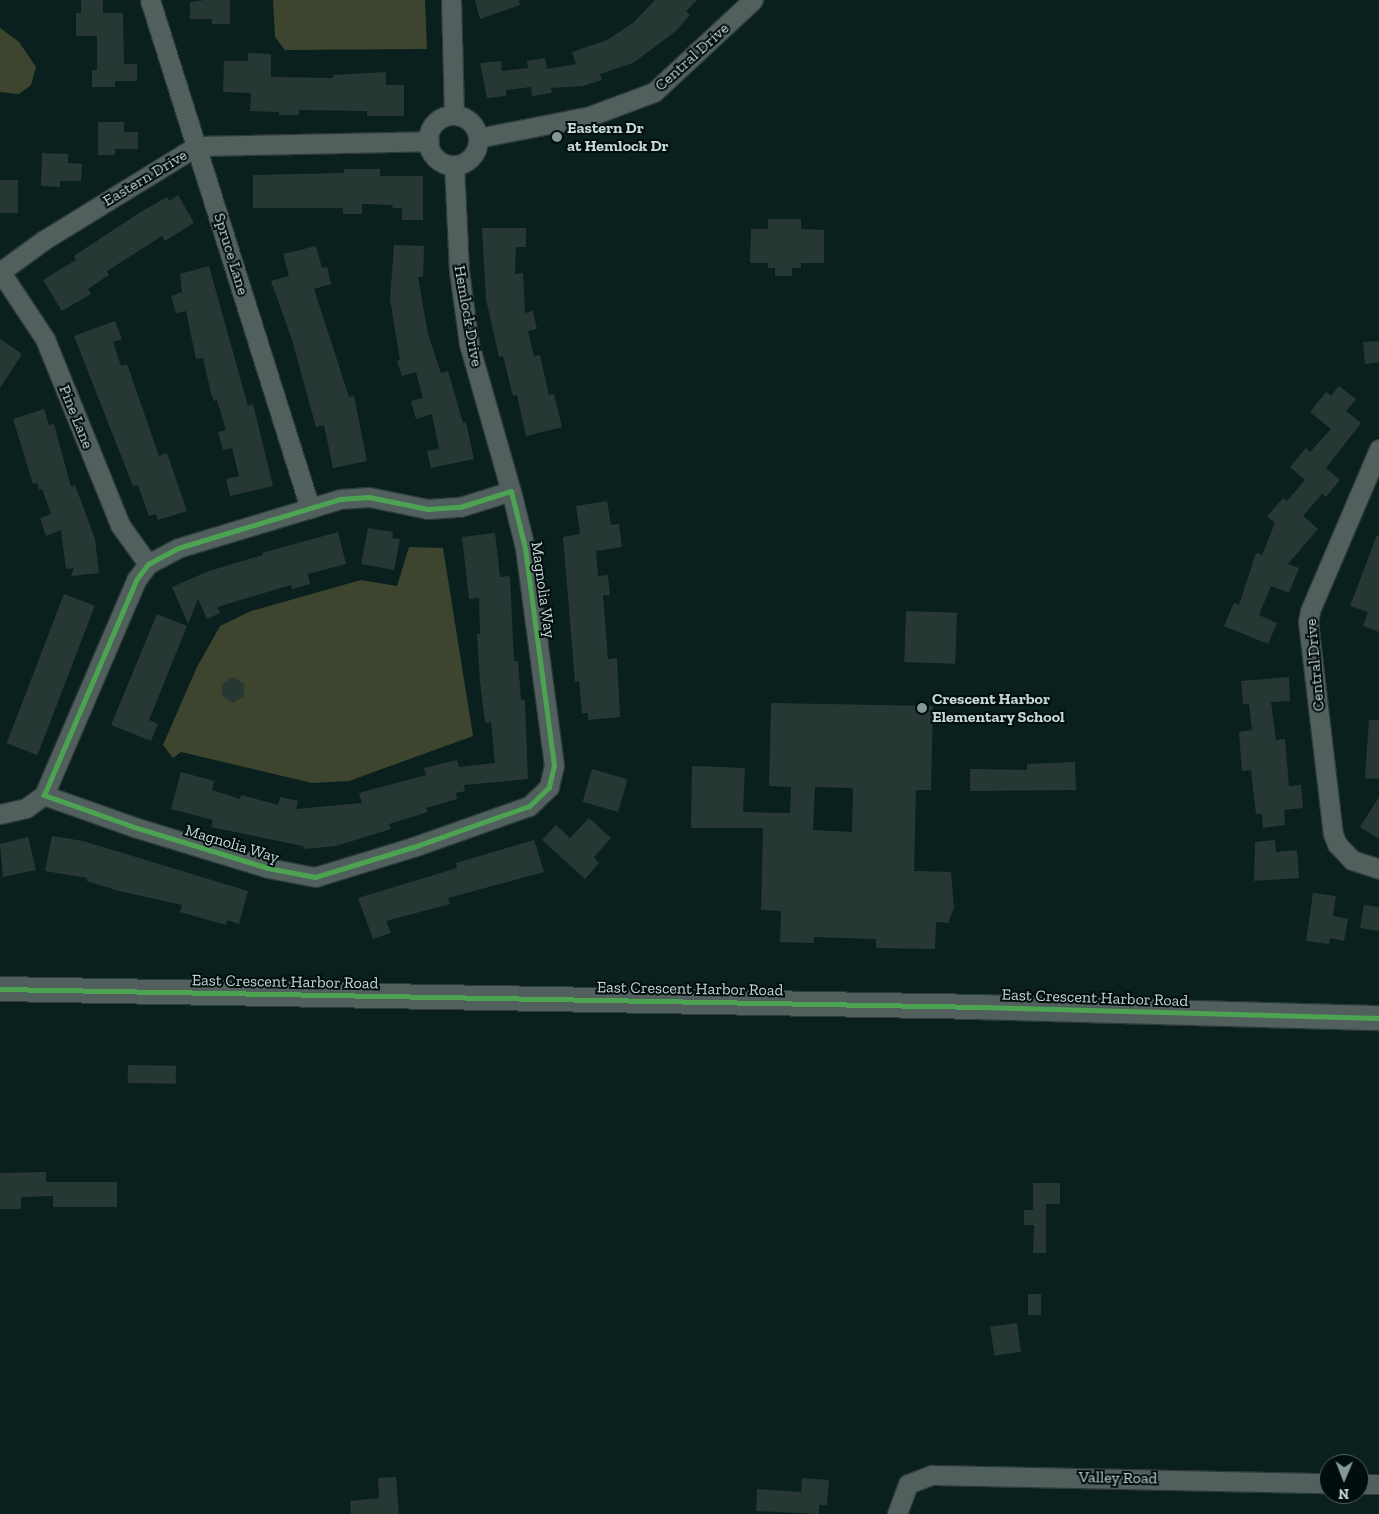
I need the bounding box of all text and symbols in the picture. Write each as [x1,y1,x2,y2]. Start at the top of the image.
street label: Central Drive [651,19,733,95]
place label: Eastern Dr at Hemlock Dr [567,118,669,156]
marker: Eastern Dr at Hemlock Dr [551,131,563,143]
street label: Eastern Drive [99,145,191,211]
street label: Spruce Lane [209,211,253,297]
street label: Hemlock Drive [450,264,486,368]
street label: Pine Lane [55,382,97,452]
street label: Magnolia Way [527,540,559,640]
street label: Central Drive [1301,618,1329,712]
place label: Crescent Harbor Elementary School [932,689,1065,727]
marker: Crescent Harbor Elementary School [916,702,928,714]
street label: Magnolia Way [182,821,282,867]
street label: East Crescent Harbor Road [191,971,379,993]
street label: East Crescent Harbor Road [596,978,784,1000]
street label: East Crescent Harbor Road [1001,985,1189,1011]
north arrow [1319,1454,1369,1504]
street label: Valley Road [1078,1468,1158,1488]
text: N [1338,1485,1349,1502]

